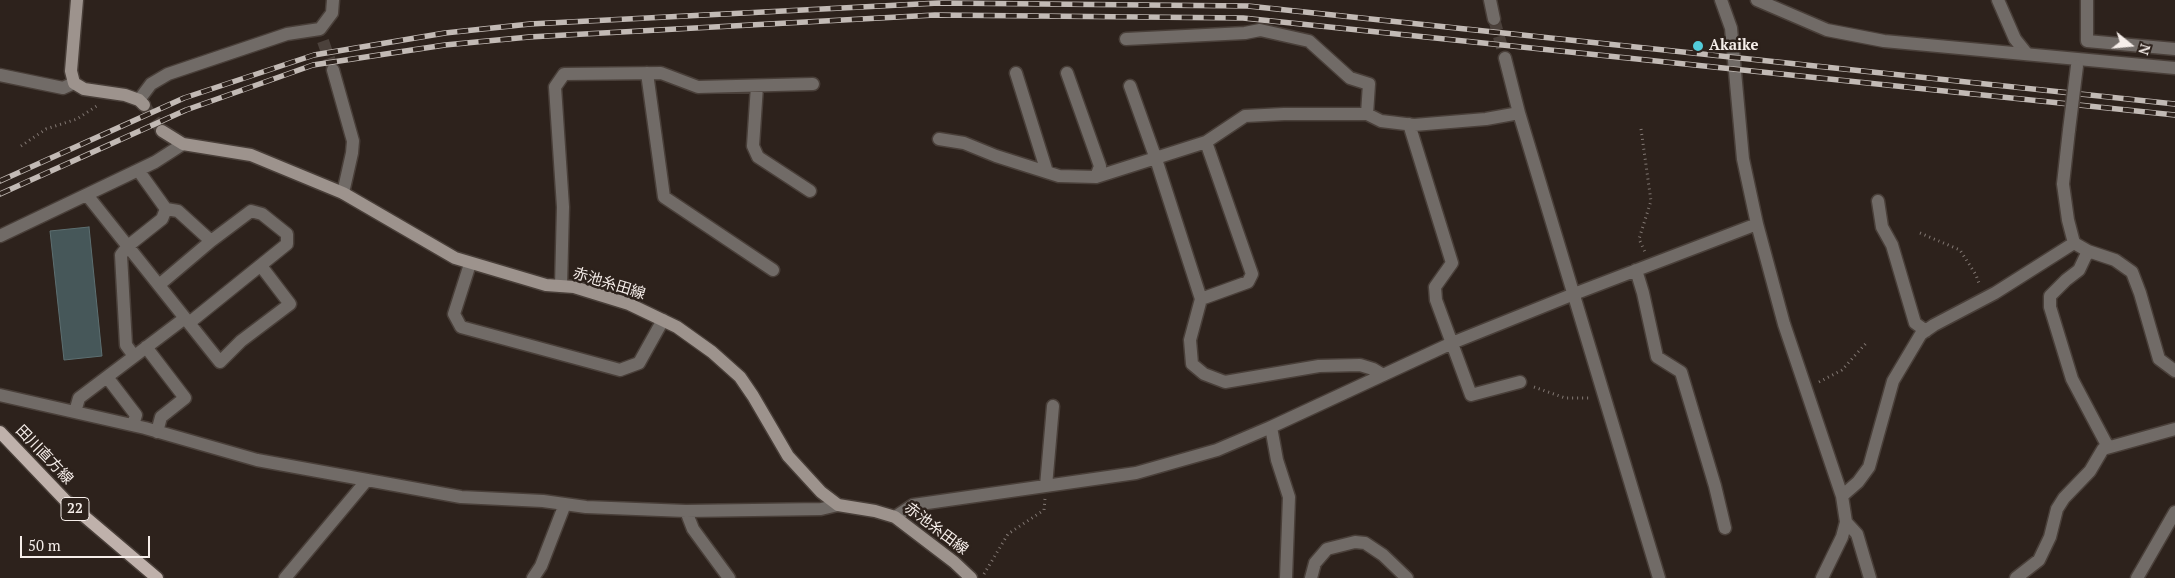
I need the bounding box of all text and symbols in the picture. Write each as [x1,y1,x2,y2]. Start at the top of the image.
north arrow [2105,20,2155,70]
place label: Akaike [1709,37,1759,55]
marker: Akaike [1691,39,1705,53]
text: N [2134,42,2155,57]
street label: 赤池糸田線 [571,264,647,304]
street label: 田川直方線 [11,422,77,488]
road number: 22 [61,498,89,520]
street label: 赤池糸田線 [901,499,971,559]
scale bar [22,526,152,558]
text: 50 m [28,535,61,555]

